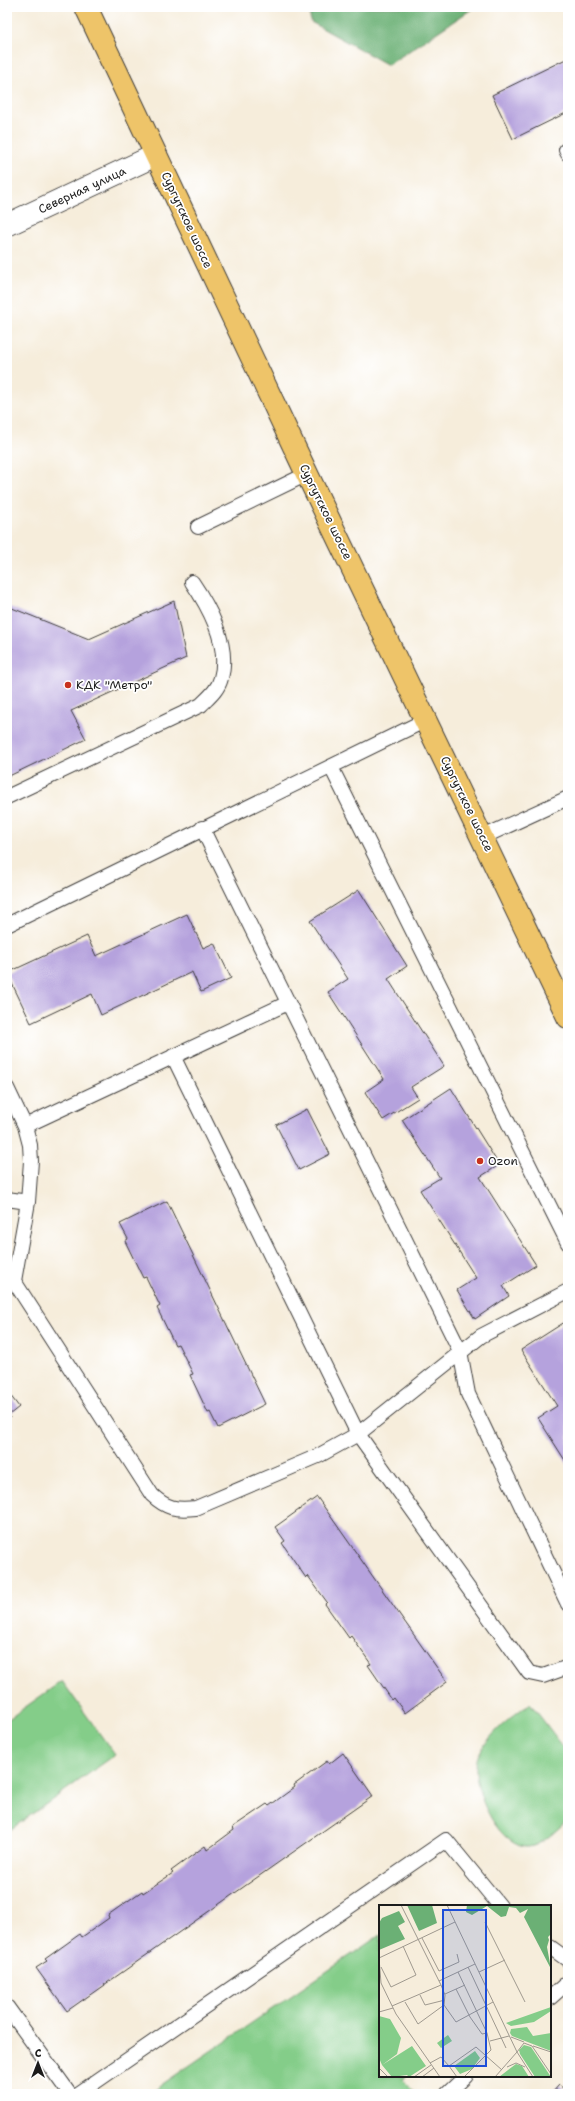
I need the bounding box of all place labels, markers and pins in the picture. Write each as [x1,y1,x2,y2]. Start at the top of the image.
place label: КДК "Метро" [76,677,152,693]
marker: КДК "Метро" [63,680,73,690]
place label: Ozon [488,1153,518,1169]
marker: Ozon [475,1156,485,1166]

